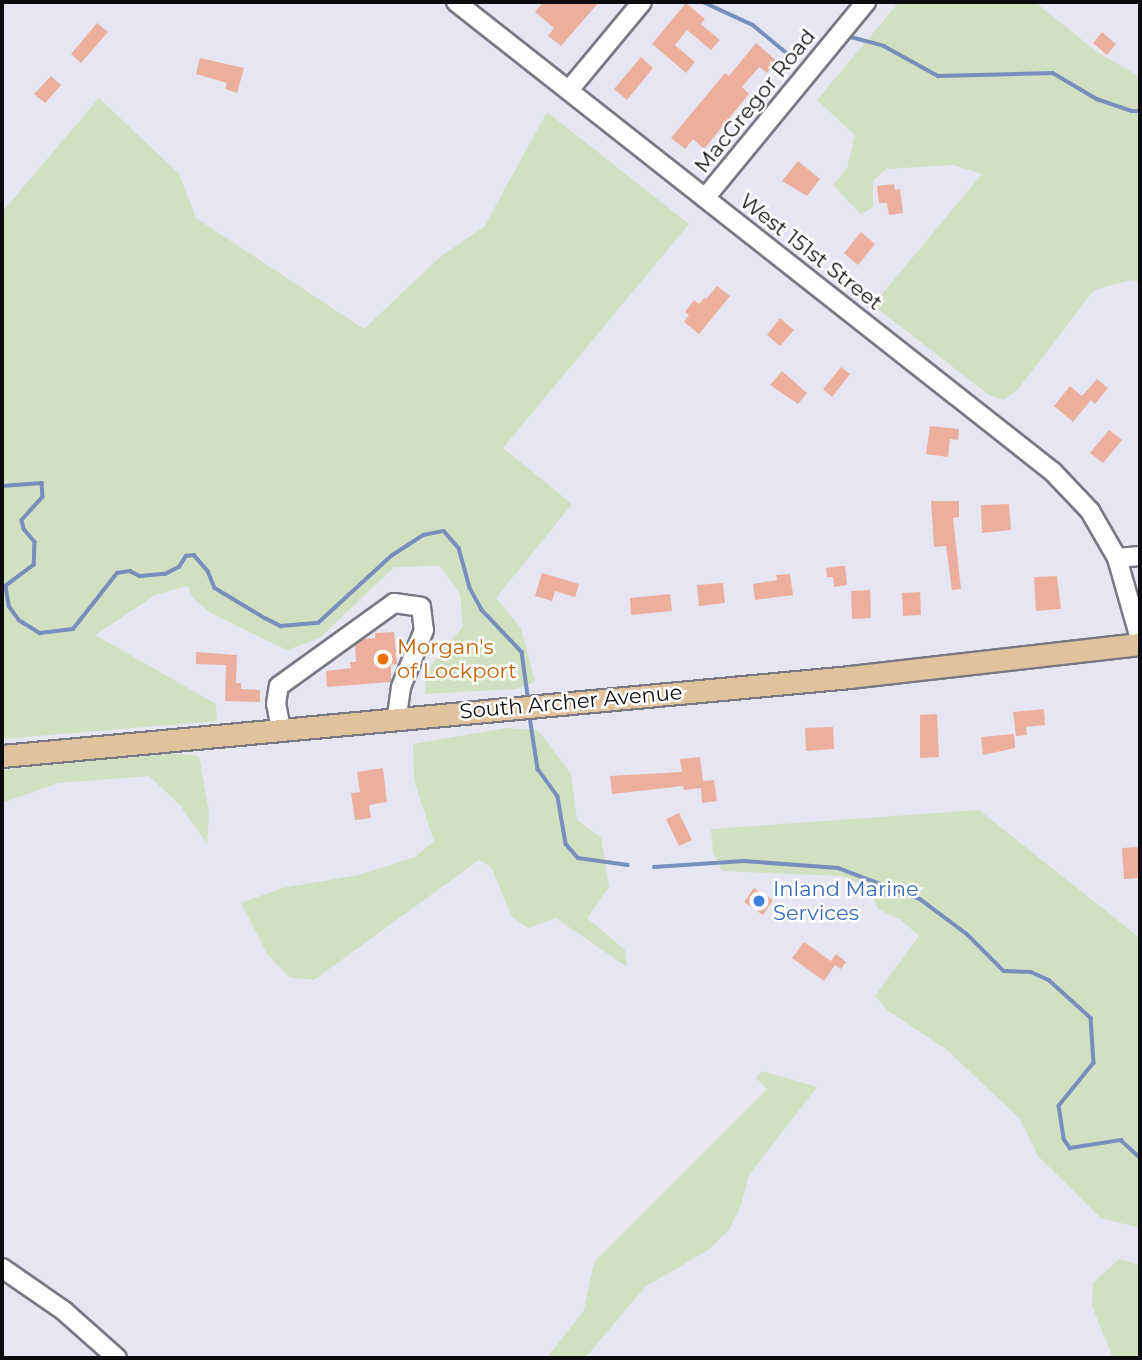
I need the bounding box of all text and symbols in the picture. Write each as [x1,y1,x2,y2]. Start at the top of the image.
street label: MacGregor Road [689,24,821,178]
street label: West 151st Street [735,189,887,315]
place label: Morgan's of Lockport [397,634,517,684]
marker: Morgan's of Lockport [375,651,391,667]
street label: South Archer Avenue [459,680,683,724]
place label: Inland Marine Services [773,876,919,926]
marker: Inland Marine Services [751,893,767,909]

